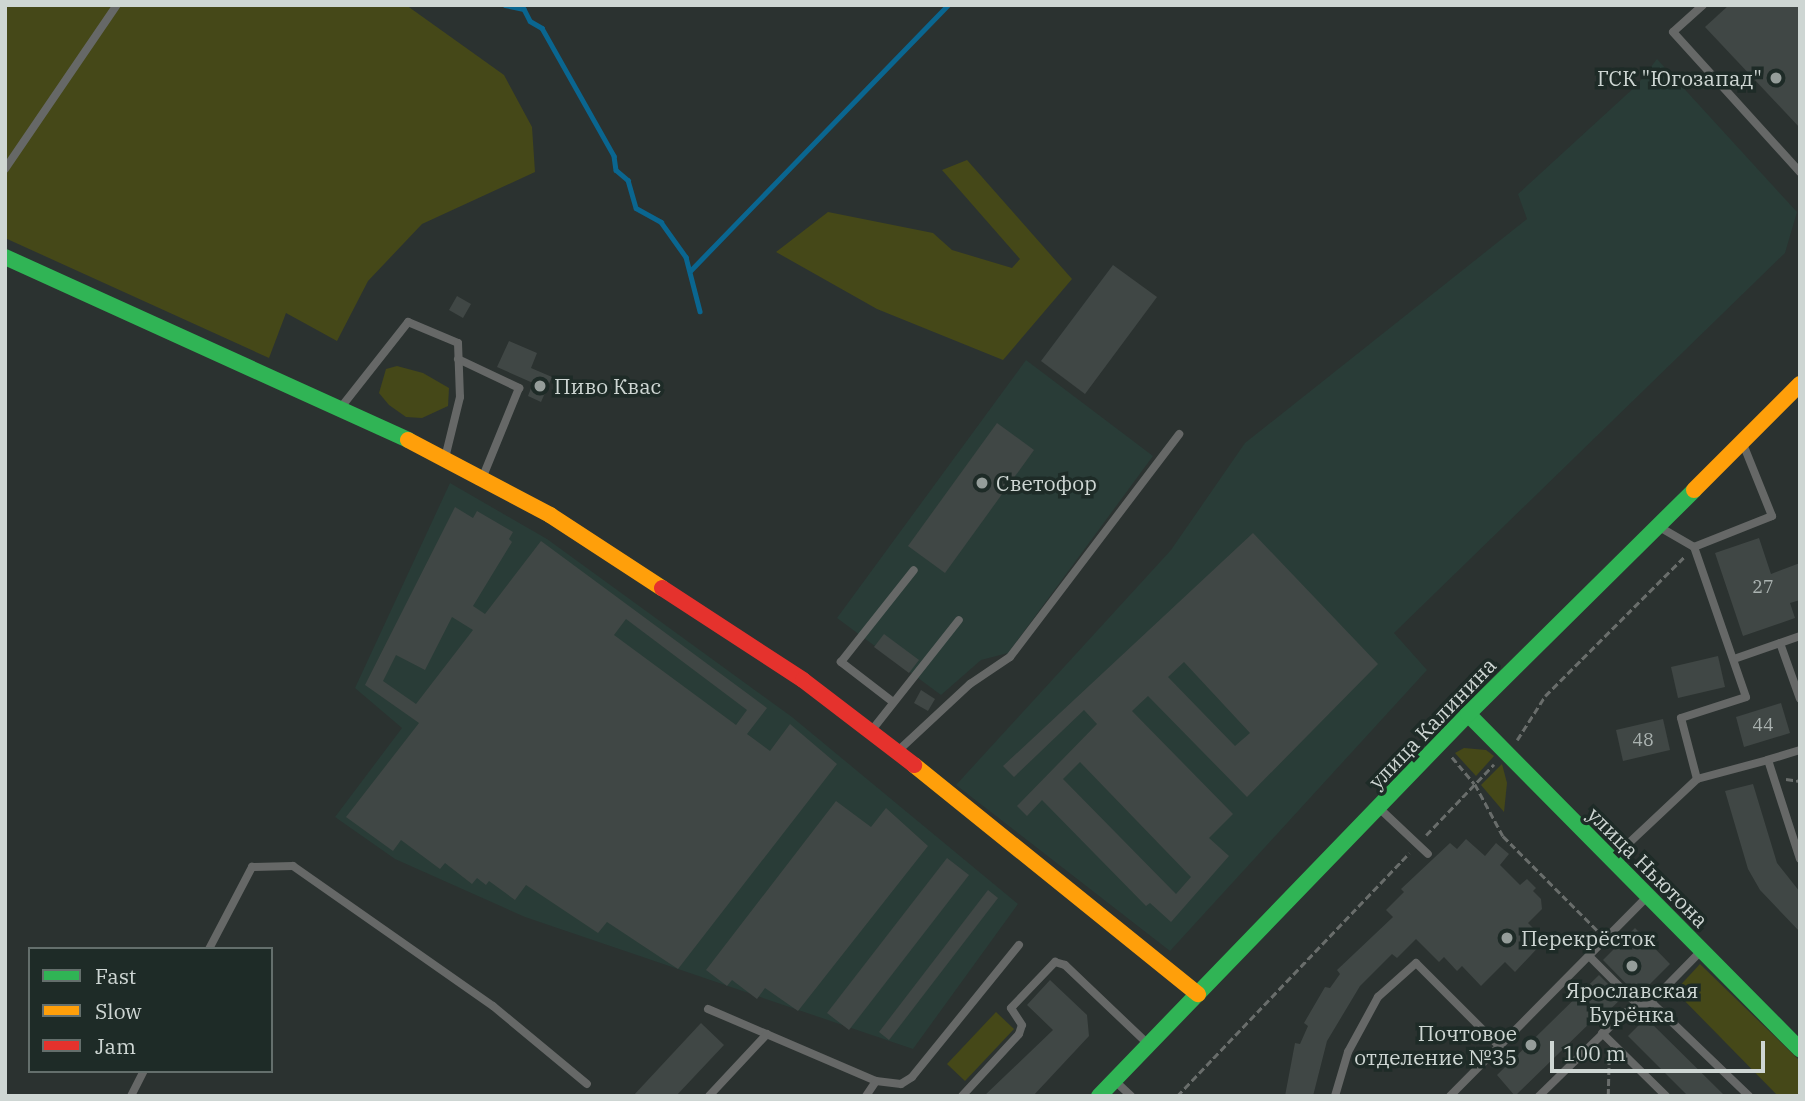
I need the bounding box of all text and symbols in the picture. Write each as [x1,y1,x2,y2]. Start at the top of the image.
place label: ГСК "Югозапад" [1597,65,1762,91]
marker: ГСК "Югозапад" [1768,70,1784,86]
place label: Пиво Квас [554,373,661,399]
marker: Пиво Квас [532,378,548,394]
place label: Светофор [996,470,1097,496]
marker: Светофор [974,475,990,491]
house number: 27 [1752,576,1774,598]
street label: улица Калинина [1363,652,1501,794]
house number: 44 [1752,714,1774,736]
house number: 48 [1632,729,1654,751]
street label: улица Ньютона [1582,801,1714,933]
place label: Перекрёсток [1521,925,1655,951]
marker: Перекрёсток [1499,930,1515,946]
legend [28,947,273,1073]
marker: Ярославская Бурёнка [1624,958,1640,974]
text: Fast [95,962,136,990]
place label: Ярославская Бурёнка [1566,977,1698,1027]
text: Slow [95,997,142,1025]
place label: Почтовое отделение №35 [1354,1020,1517,1070]
scale bar [1553,1028,1768,1072]
text: Jam [95,1032,136,1060]
marker: Почтовое отделение №35 [1523,1037,1539,1053]
text: 100 m [1563,1039,1626,1067]

